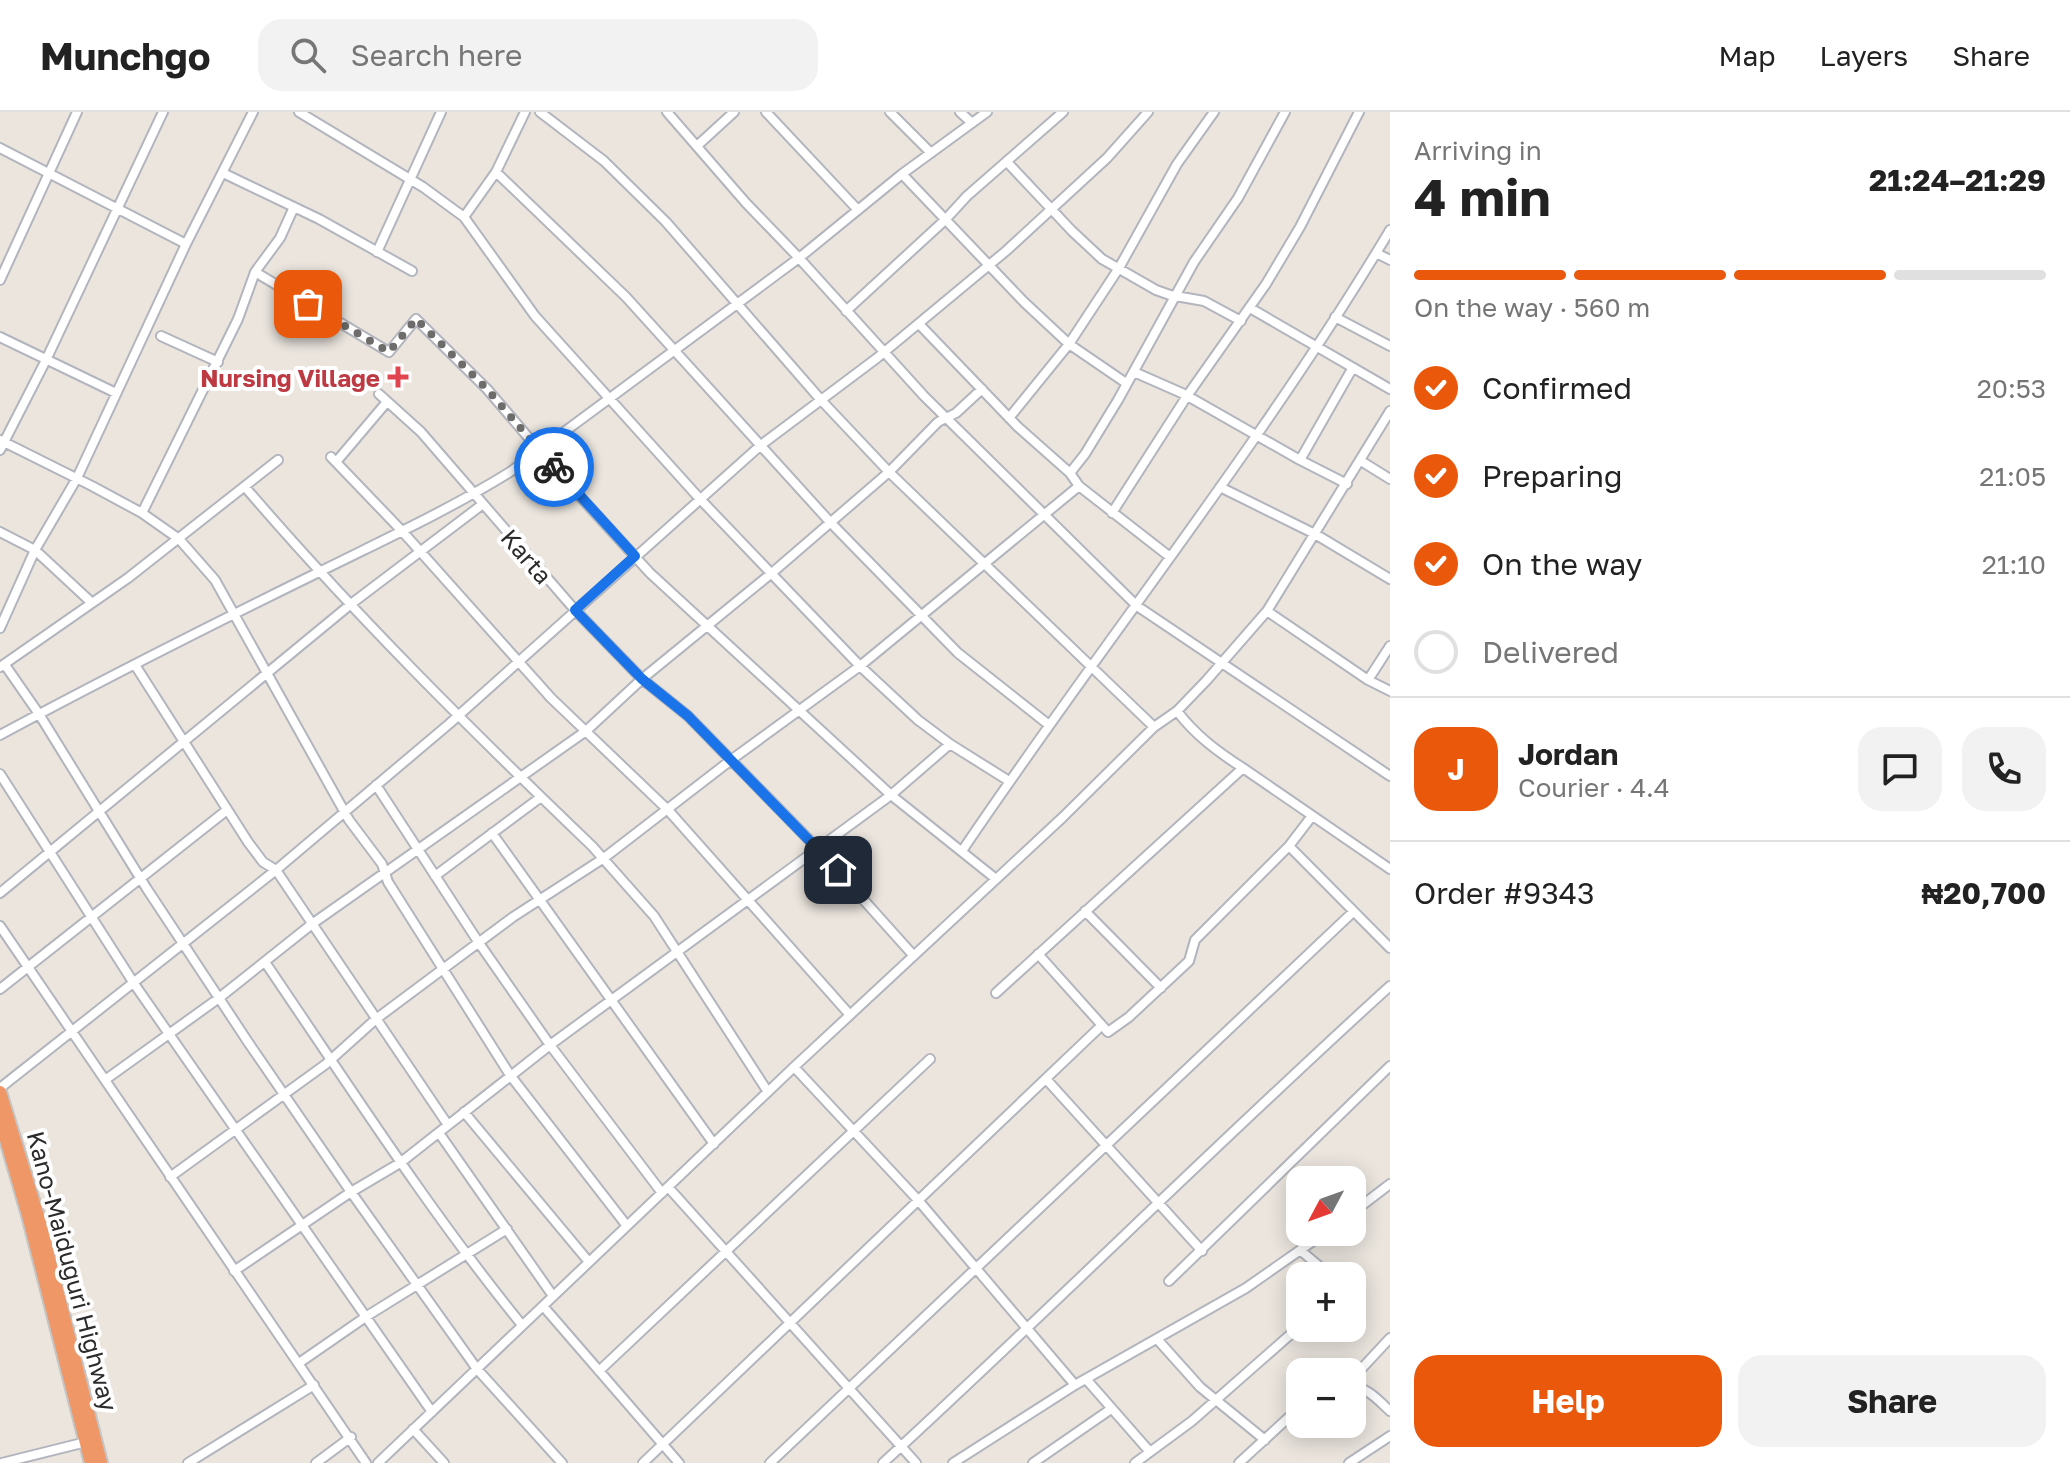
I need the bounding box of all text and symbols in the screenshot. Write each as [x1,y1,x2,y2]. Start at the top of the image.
search box [258,19,818,91]
text: Munchgo [40,33,210,78]
icon: search [286,33,330,77]
text: Search here [350,37,522,73]
text: Map [1718,39,1776,72]
text: Layers [1820,39,1908,72]
text: Share [1952,39,2030,72]
text: Arriving in [1414,135,1542,166]
text: 21:24–21:29 [1869,162,2046,198]
text: 4 min [1414,165,1551,227]
pin [274,270,342,338]
icon: bag [286,282,330,326]
text: On the way · 560 m [1414,292,1650,323]
place label: Nursing Village [200,363,380,392]
marker: Nursing Village [387,366,409,388]
icon: check [1414,366,1458,410]
text: Confirmed [1482,370,1632,406]
text: 20:53 [1977,373,2046,404]
courier [514,427,594,507]
icon: bike [532,445,576,489]
icon: check [1414,454,1458,498]
text: Preparing [1482,458,1623,494]
text: 21:05 [1979,461,2046,492]
street label: Karta [495,523,559,589]
icon: check [1414,542,1458,586]
text: On the way [1482,546,1642,582]
text: 21:10 [1982,549,2046,580]
text: Delivered [1482,634,1619,670]
button: chat [1858,727,1942,811]
button: phone [1962,727,2046,811]
text: Jordan [1518,736,1618,772]
text: J [1447,751,1465,787]
text: Courier · 4.4 [1518,772,1670,803]
pin [804,836,872,904]
icon: home [816,848,860,892]
text: Order #9343 [1414,875,1595,911]
text: ₦20,700 [1922,875,2046,911]
street label: Kano-Maiduguri Highway [22,1128,124,1414]
north arrow [1286,1166,1366,1246]
map controls [1286,1166,1366,1438]
button: + [1286,1262,1366,1342]
button: Help [1414,1355,1722,1447]
button: Share [1738,1355,2046,1447]
button: − [1286,1358,1366,1438]

